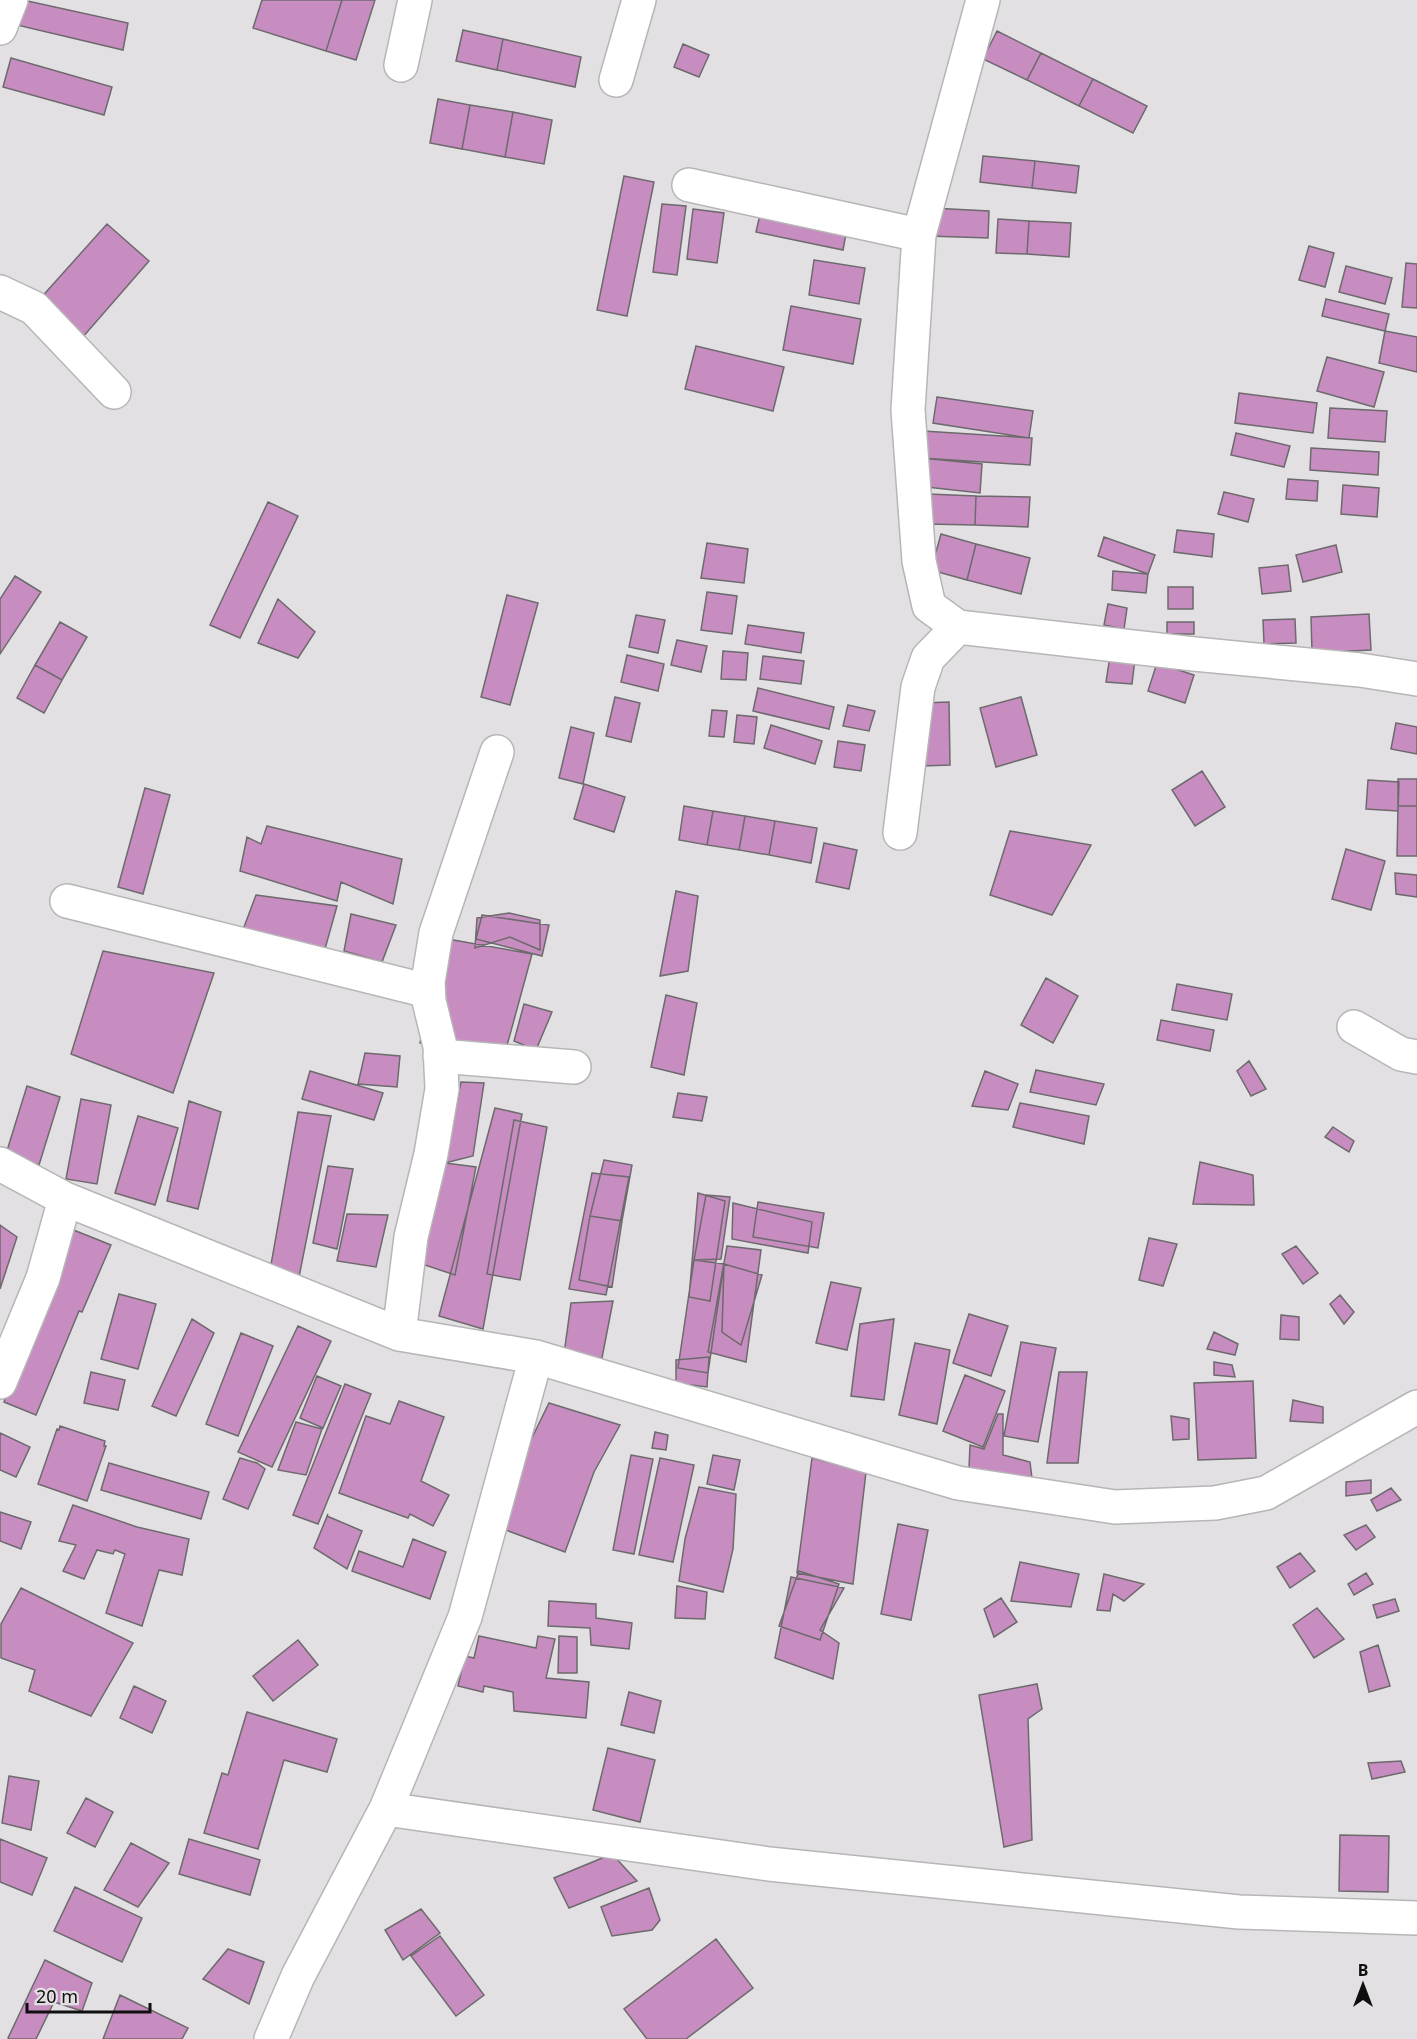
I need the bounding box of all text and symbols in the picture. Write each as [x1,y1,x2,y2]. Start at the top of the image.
north arrow [1333,1955,1393,2015]
text: B [1358,1959,1368,1981]
scale bar [27,1976,150,2014]
text: 20 m [36,1984,78,2008]

